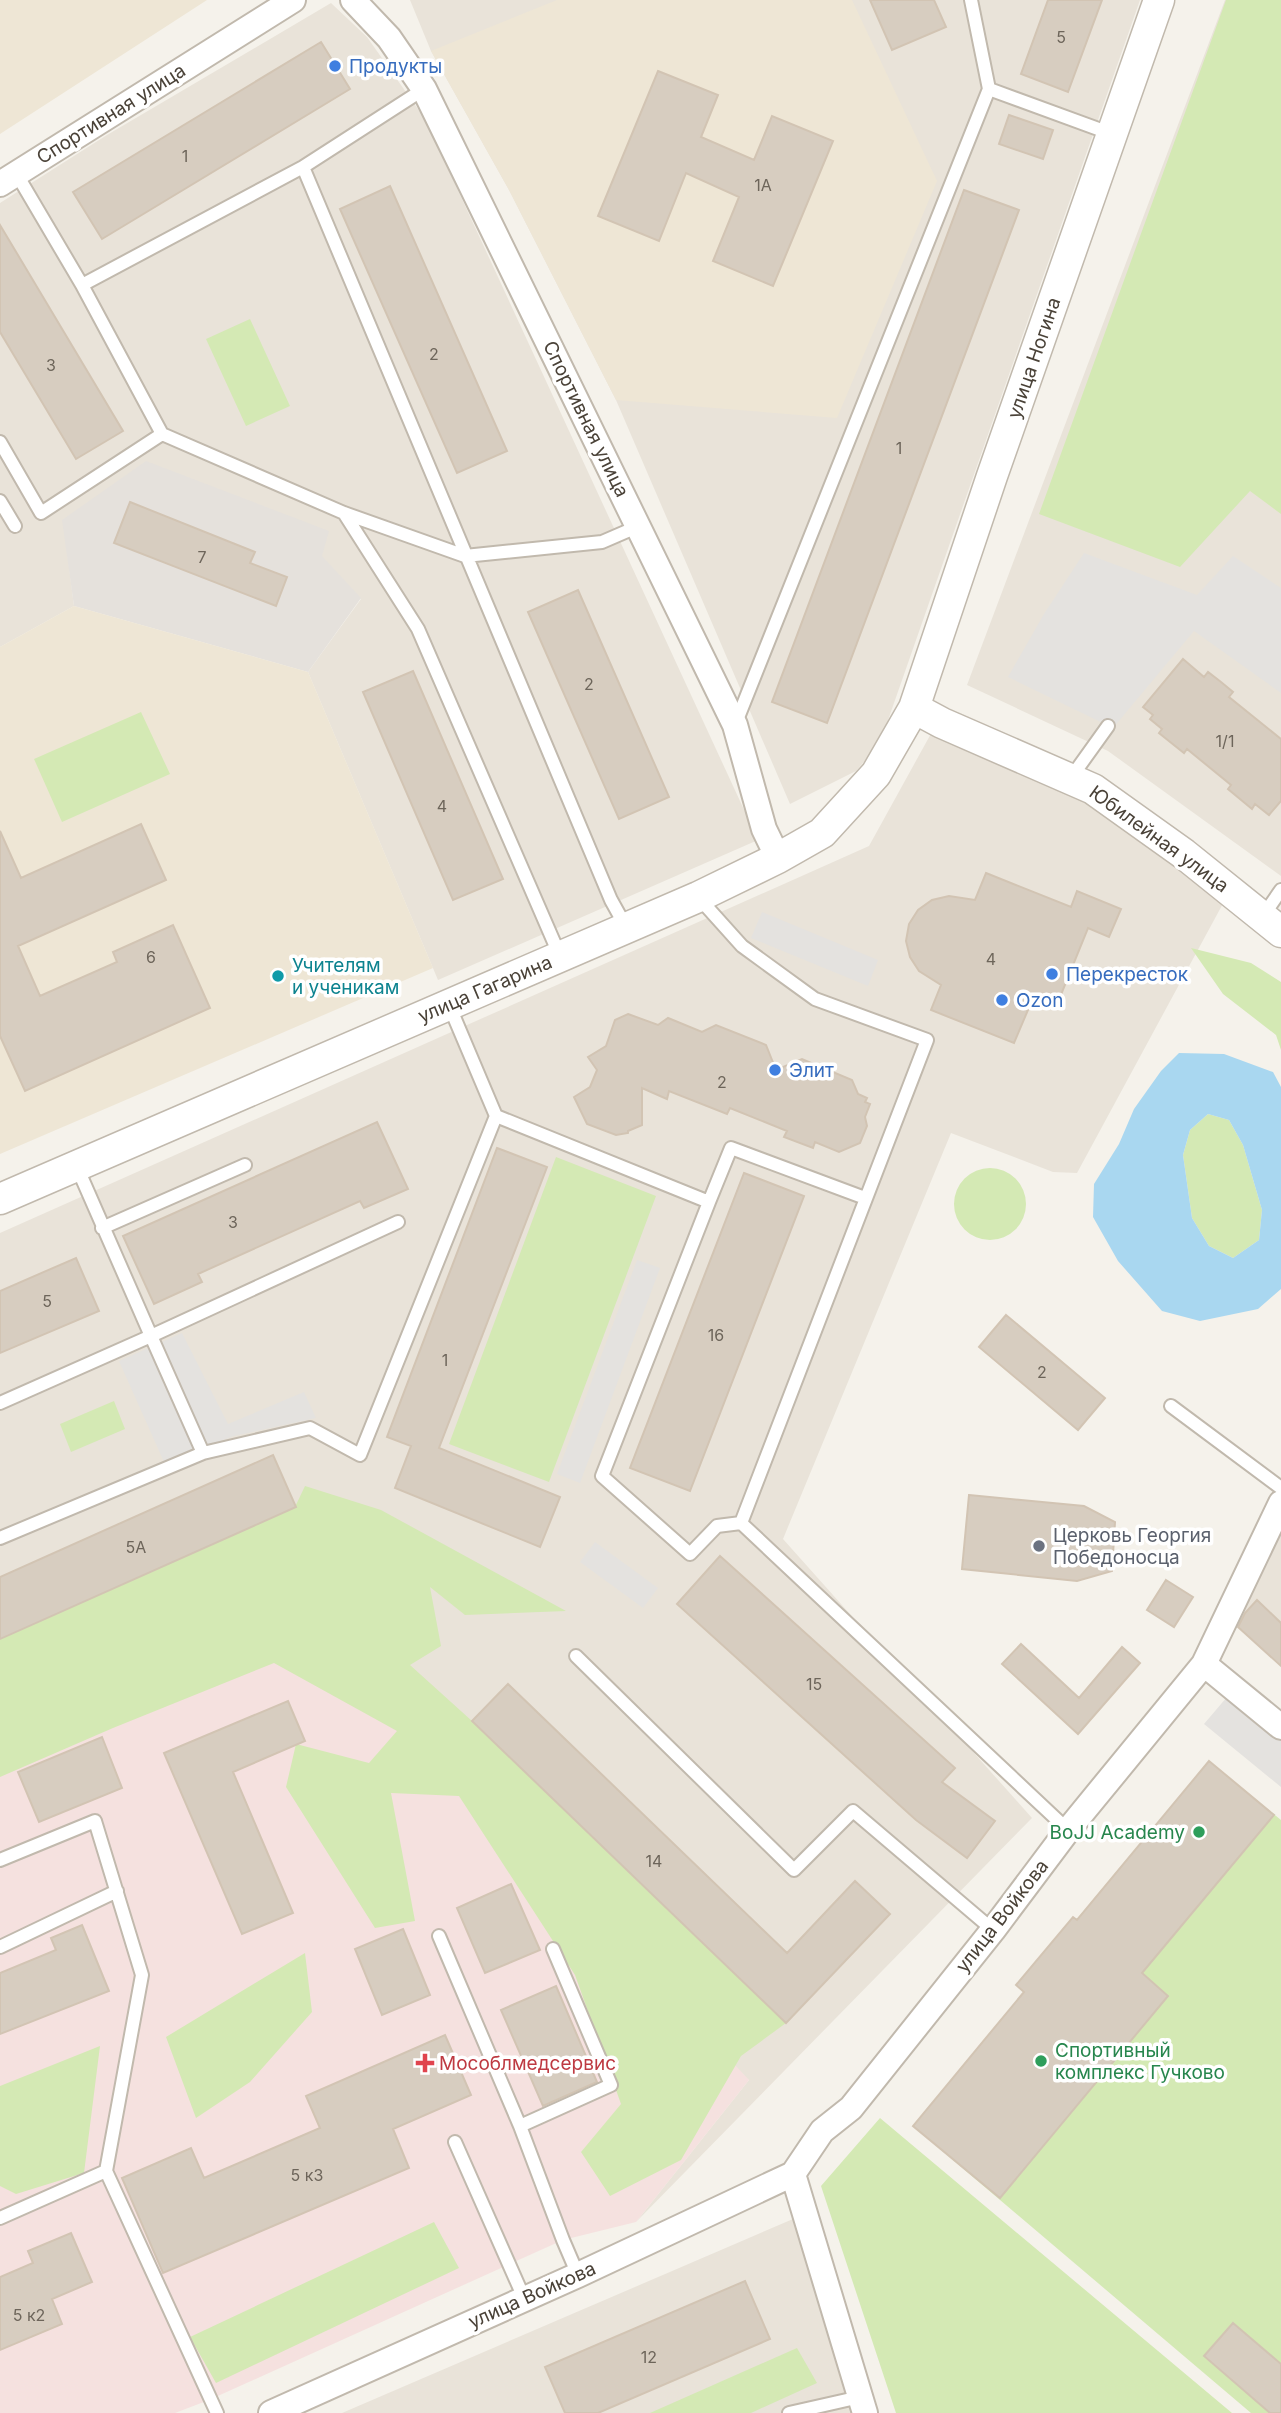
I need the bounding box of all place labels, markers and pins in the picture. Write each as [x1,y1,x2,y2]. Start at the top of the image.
place label: Продукты [349,55,442,78]
marker: Продукты [327,58,343,74]
place label: Учителям и ученикам [292,954,399,999]
place label: Перекресток [1066,963,1189,986]
marker: Перекресток [1044,966,1060,982]
marker: Учителям и ученикам [270,968,286,984]
place label: Ozon [1016,989,1063,1012]
marker: Ozon [994,992,1010,1008]
place label: Элит [789,1059,834,1082]
marker: Элит [767,1062,783,1078]
place label: Церковь Георгия Победоносца [1053,1524,1211,1569]
marker: Церковь Георгия Победоносца [1031,1538,1047,1554]
place label: BoJJ Academy [1050,1821,1185,1844]
marker: BoJJ Academy [1191,1824,1207,1840]
place label: Спортивный комплекс Гучково [1055,2039,1225,2084]
place label: Мособлмедсервис [439,2052,616,2075]
marker: Спортивный комплекс Гучково [1033,2053,1049,2069]
marker: Мособлмедсервис [417,2055,433,2071]

